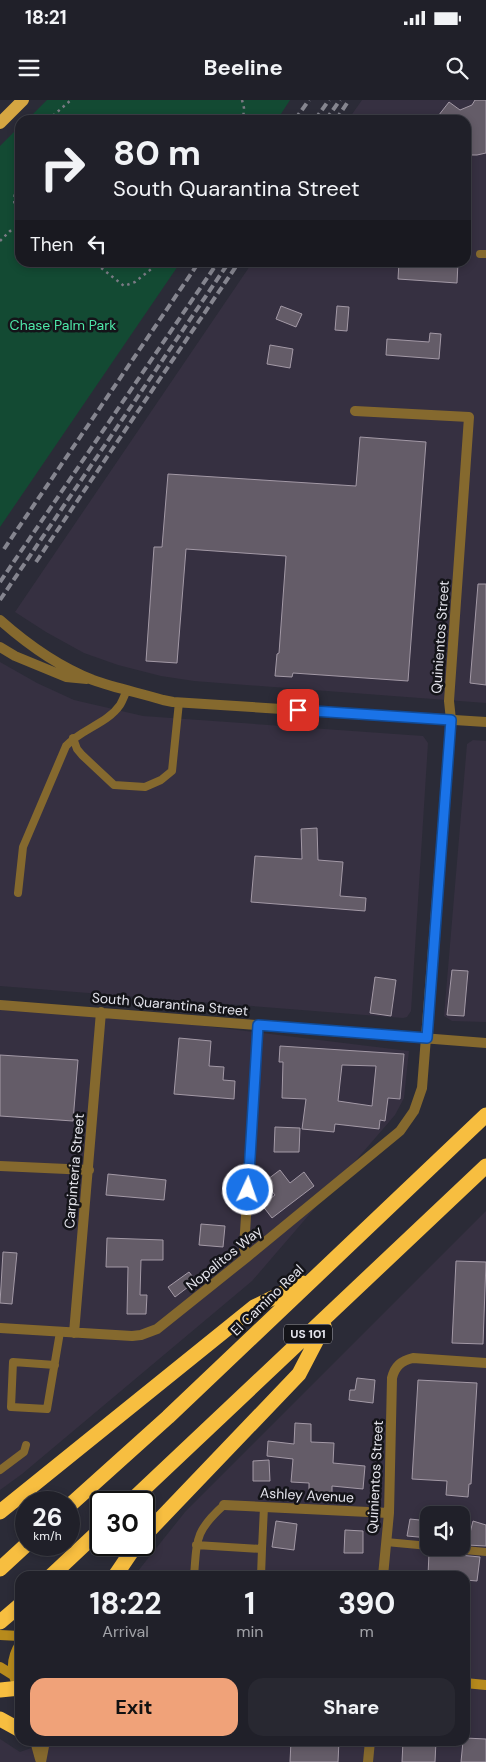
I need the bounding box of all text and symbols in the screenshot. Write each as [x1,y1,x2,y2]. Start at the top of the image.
text: 18:21 [25,5,67,30]
text: Beeline [203,53,283,82]
icon: menu [15,54,43,82]
icon: search [443,54,471,82]
text: 80 m [113,130,201,176]
icon: right [30,135,95,200]
text: South Quarantina Street [113,174,360,203]
icon: left [83,230,111,258]
text: Then [30,232,73,257]
park label: Chase Palm Park [10,316,116,334]
street label: Quinientos Street [427,580,453,694]
pin [277,689,319,731]
icon: arrive [284,696,312,724]
street label: South Quarantina Street [91,988,249,1020]
street label: Carpinteria Street [60,1113,88,1229]
position arrow [221,1163,273,1215]
street label: Nopalitos Way [182,1222,266,1294]
street label: El Camino Real [227,1261,307,1339]
road number: US 101 [284,1324,332,1344]
street label: Quinientos Street [363,1420,387,1534]
street label: Ashley Avenue [259,1484,355,1506]
speed limit sign: 30 [90,1491,155,1556]
text: 26 [32,1501,63,1534]
map controls [420,1506,470,1556]
button: sound [420,1506,470,1556]
text: km/h [33,1528,62,1544]
text: 18:22 [90,1584,162,1623]
text: 1 [244,1584,255,1623]
text: 390 [338,1584,396,1623]
text: Arrival [102,1621,149,1642]
text: min [236,1621,263,1642]
text: m [360,1621,374,1642]
button: Exit [30,1678,238,1736]
button: Share [248,1678,455,1736]

